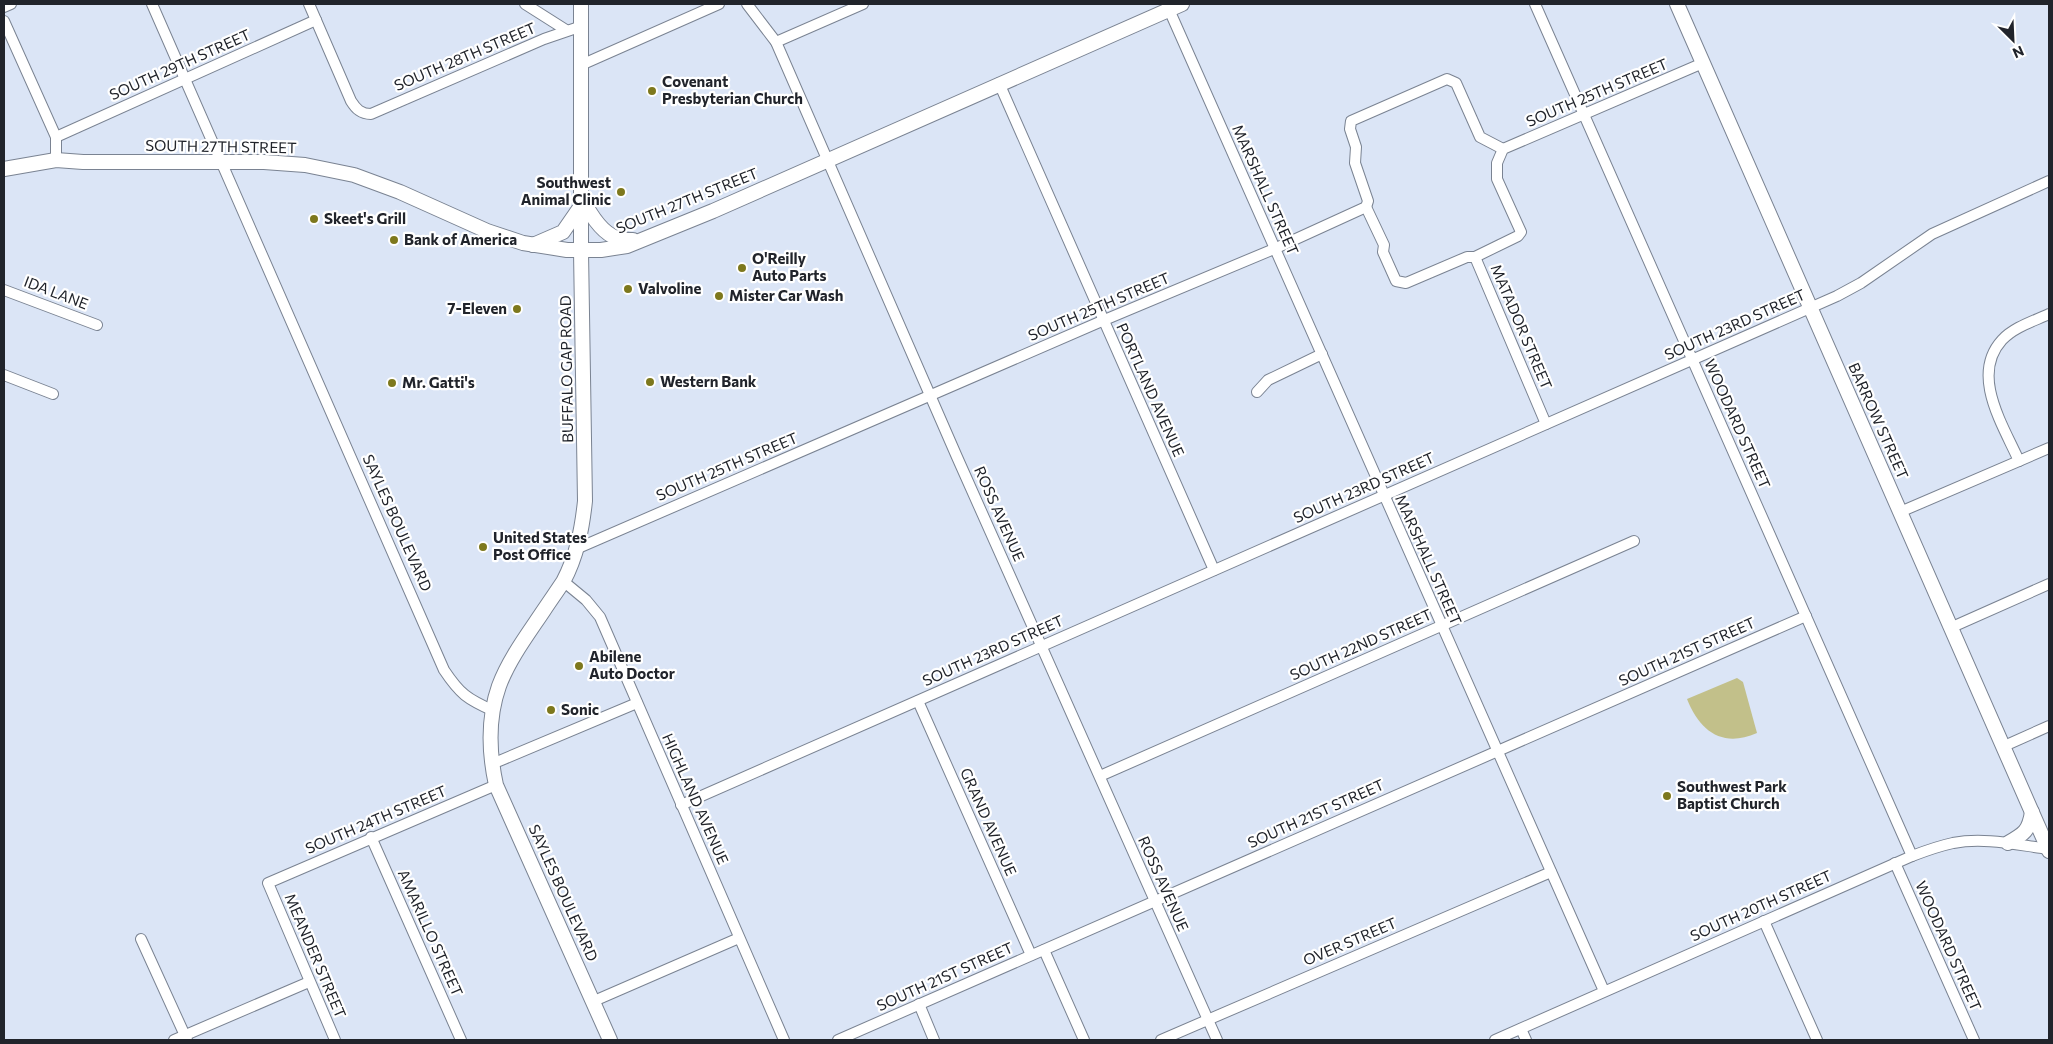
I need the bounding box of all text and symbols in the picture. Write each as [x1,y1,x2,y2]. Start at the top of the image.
north arrow [1988,15,2038,65]
street label: SOUTH 28TH STREET [391,18,538,94]
street label: SOUTH 29TH STREET [106,25,253,103]
text: N [2010,42,2027,62]
street label: SOUTH 25TH STREET [1523,54,1670,130]
place label: Covenant Presbyterian Church [662,72,803,107]
marker: Covenant Presbyterian Church [646,85,658,97]
street label: MARSHALL STREET [1229,122,1303,258]
street label: SOUTH 27TH STREET [145,136,297,156]
street label: SOUTH 27TH STREET [613,163,761,237]
place label: Southwest Animal Clinic [521,173,611,208]
marker: Southwest Animal Clinic [615,186,627,198]
place label: Skeet's Grill [324,209,406,227]
marker: Skeet's Grill [308,213,320,225]
place label: Bank of America [404,230,517,248]
marker: Bank of America [388,234,400,246]
place label: O'Reilly Auto Parts [752,249,826,284]
street label: MATADOR STREET [1487,261,1557,392]
marker: O'Reilly Auto Parts [736,262,748,274]
street label: SOUTH 25TH STREET [1025,268,1172,344]
street label: IDA LANE [22,272,91,313]
place label: Valvoline [638,279,702,297]
marker: Valvoline [622,283,634,295]
street label: SOUTH 23RD STREET [1661,285,1808,363]
place label: Mister Car Wash [729,286,843,304]
marker: Mister Car Wash [713,290,725,302]
street label: BUFFALO GAP ROAD [556,295,576,443]
place label: 7-Eleven [447,299,507,317]
marker: 7-Eleven [511,303,523,315]
street label: PORTLAND AVENUE [1113,320,1189,459]
street label: WOODARD STREET [1701,356,1775,492]
street label: BARROW STREET [1845,360,1913,482]
place label: Western Bank [660,372,757,390]
place label: Mr. Gatti's [402,373,475,391]
marker: Western Bank [644,376,656,388]
marker: Mr. Gatti's [386,377,398,389]
street label: SOUTH 25TH STREET [653,428,800,504]
street label: SOUTH 23RD STREET [1290,448,1437,526]
street label: SAYLES BOULEVARD [360,451,436,594]
street label: ROSS AVENUE [971,463,1029,564]
street label: MARSHALL STREET [1392,492,1466,628]
place label: United States Post Office [493,528,587,563]
marker: United States Post Office [477,541,489,553]
street label: SOUTH 22ND STREET [1287,605,1435,683]
street label: SOUTH 23RD STREET [919,611,1066,689]
street label: SOUTH 21ST STREET [1616,613,1758,689]
place label: Abilene Auto Doctor [589,647,675,682]
marker: Abilene Auto Doctor [573,660,585,672]
place label: Sonic [561,700,599,718]
marker: Sonic [545,704,557,716]
street label: HIGHLAND AVENUE [659,730,733,867]
street label: GRAND AVENUE [957,765,1021,878]
street label: SOUTH 21ST STREET [1245,775,1387,851]
place label: Southwest Park Baptist Church [1677,777,1787,812]
street label: SOUTH 24TH STREET [302,781,449,857]
marker: Southwest Park Baptist Church [1661,790,1673,802]
street label: SAYLES BOULEVARD [526,821,602,964]
street label: ROSS AVENUE [1135,833,1193,934]
street label: AMARILLO STREET [395,866,467,999]
street label: SOUTH 20TH STREET [1687,866,1834,944]
street label: WOODARD STREET [1912,878,1986,1014]
street label: MEANDER STREET [282,891,350,1021]
street label: OVER STREET [1300,913,1399,969]
street label: SOUTH 21ST STREET [874,938,1016,1014]

